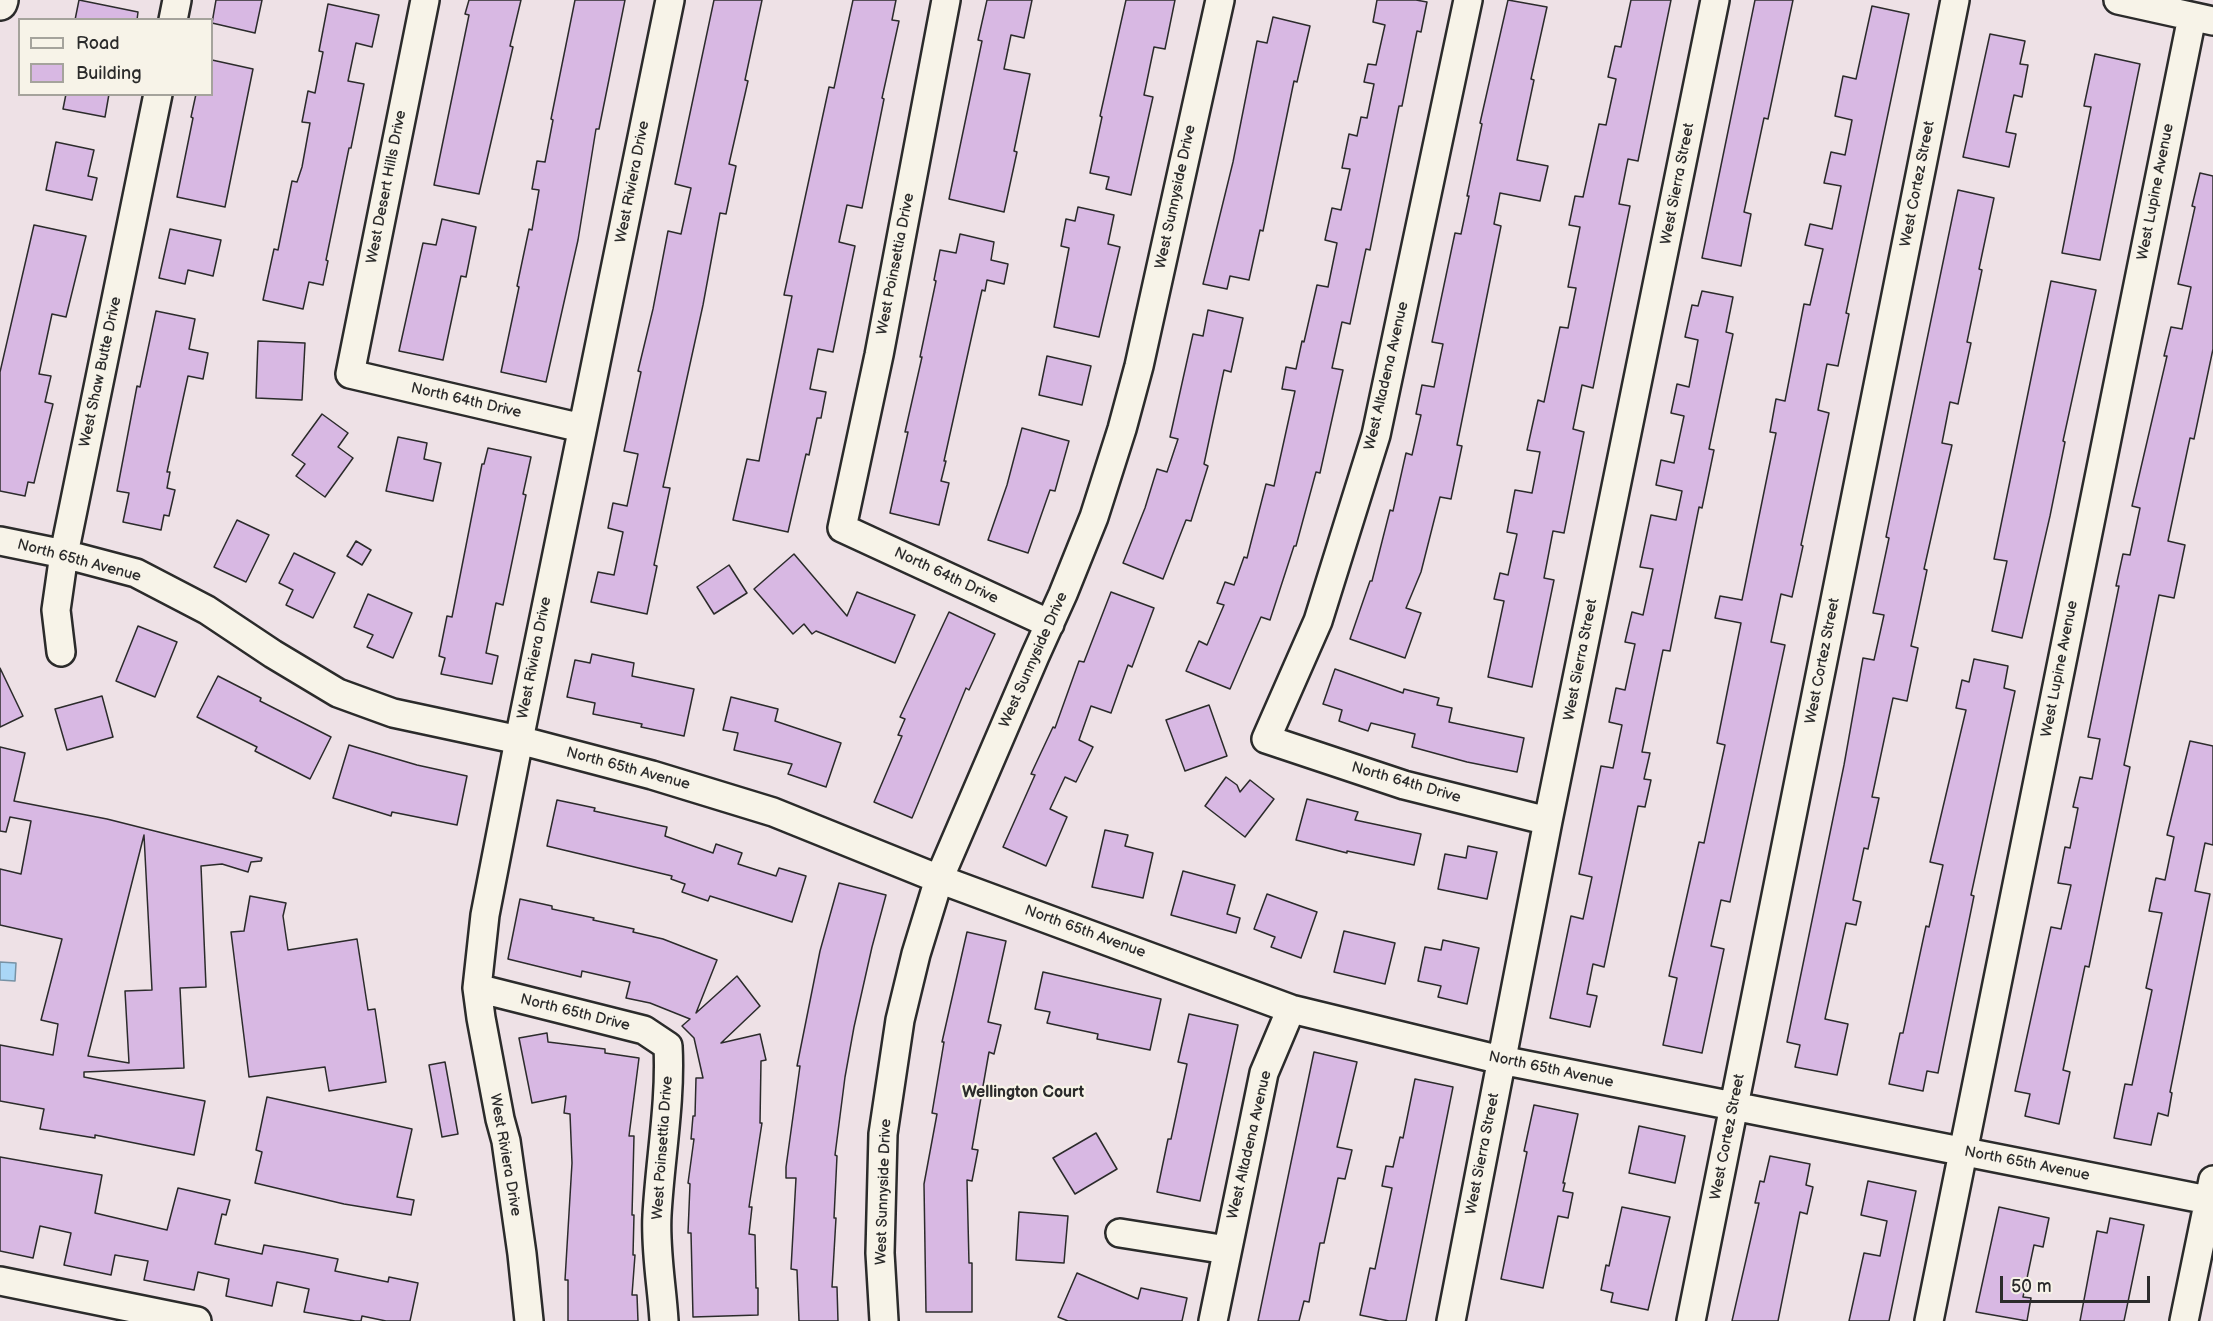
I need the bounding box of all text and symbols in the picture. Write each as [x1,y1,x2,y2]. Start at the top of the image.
legend [18,18,213,96]
text: Road [76,33,120,54]
text: Building [76,63,142,84]
street label: West Desert Hills Drive [363,109,411,265]
street label: West Riviera Drive [612,119,654,245]
street label: West Cortez Street [1897,119,1939,249]
street label: West Sierra Street [1657,122,1699,246]
street label: West Lupine Avenue [2134,122,2178,262]
street label: West Sunnyside Drive [1152,123,1200,271]
street label: West Poinsettia Drive [873,192,919,336]
street label: West Shaw Butte Drive [76,295,126,449]
street label: West Altadena Avenue [1361,300,1413,452]
street label: North 64th Drive [409,380,523,422]
street label: North 65th Avenue [15,536,143,586]
street label: North 64th Drive [891,544,1001,608]
street label: West Sunnyside Drive [996,589,1072,731]
street label: West Riviera Drive [514,595,556,721]
street label: West Cortez Street [1802,596,1844,726]
street label: West Sierra Street [1560,598,1602,722]
street label: West Lupine Avenue [2038,599,2082,739]
street label: North 65th Avenue [564,744,692,794]
street label: North 64th Drive [1349,759,1463,807]
street label: North 65th Avenue [1022,902,1148,962]
street label: North 65th Drive [518,991,632,1035]
street label: North 65th Avenue [1487,1048,1615,1092]
street label: West Altadena Avenue [1224,1069,1276,1221]
street label: West Cortez Street [1707,1072,1749,1202]
street label: West Poinsettia Drive [649,1076,677,1220]
district label: Wellington Court [962,1083,1084,1103]
street label: West Riviera Drive [485,1092,525,1218]
street label: West Sierra Street [1462,1092,1504,1216]
street label: West Sunnyside Drive [872,1118,896,1266]
street label: North 65th Avenue [1963,1143,2091,1185]
scale bar [2003,1264,2153,1302]
text: 50 m [2011,1276,2052,1297]

